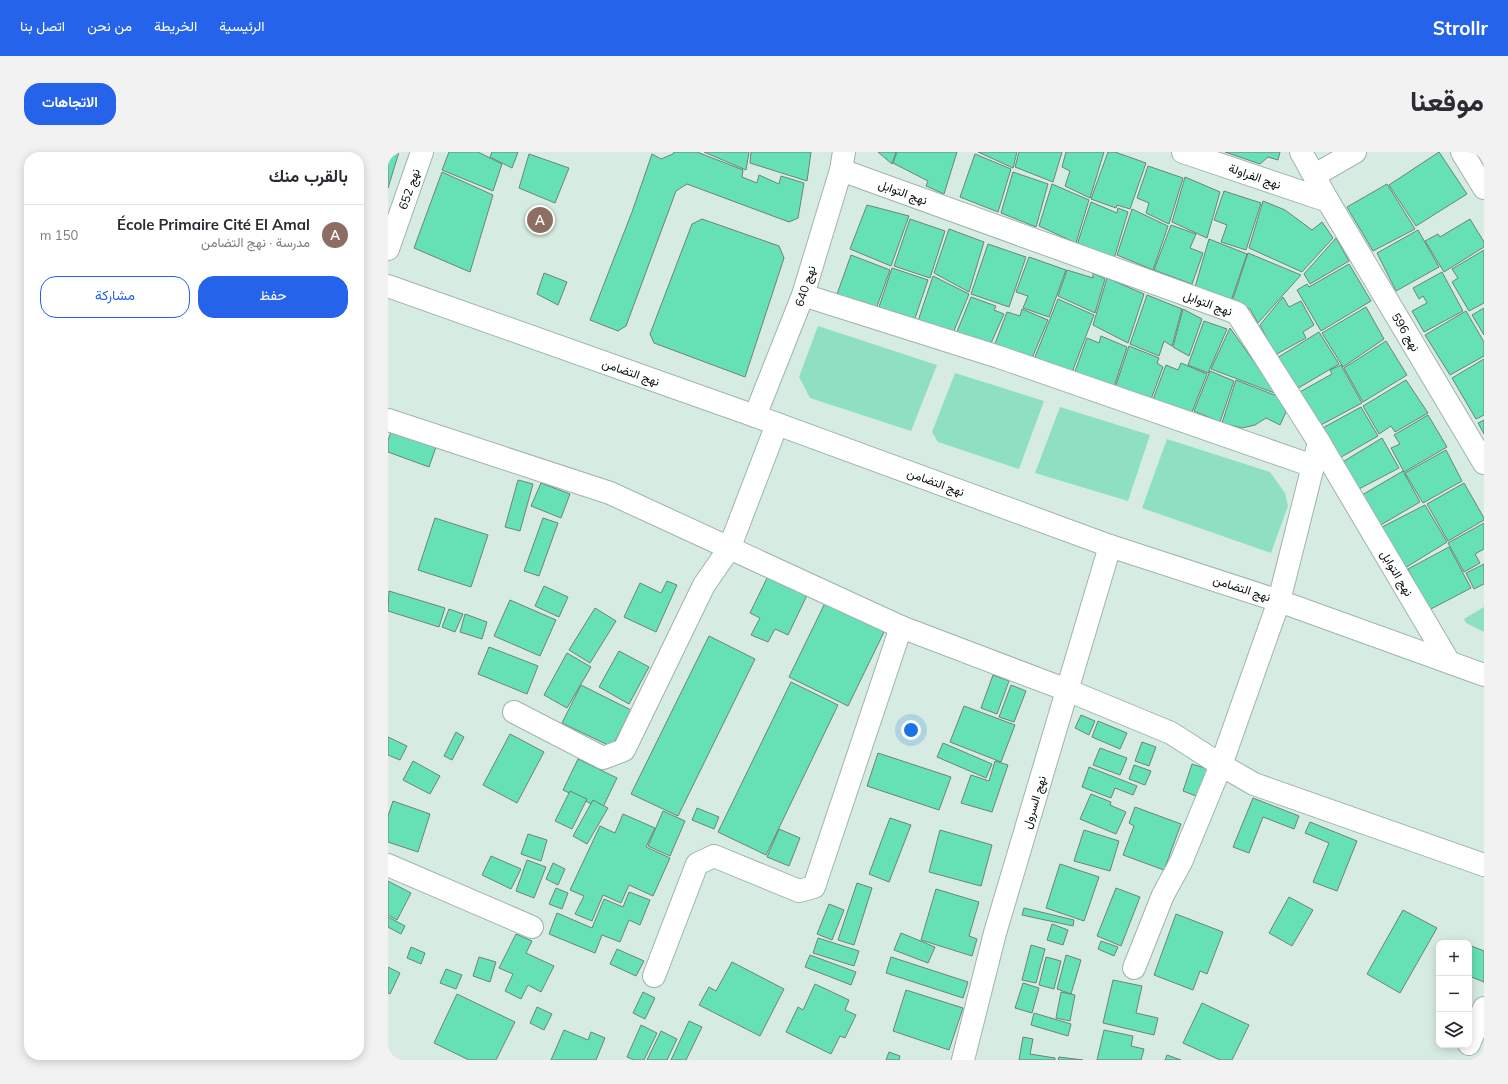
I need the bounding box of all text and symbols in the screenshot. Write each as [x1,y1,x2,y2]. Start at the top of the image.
text: Strollr [1433,16,1488,40]
text: اتصل بنا [20,17,65,35]
text: من نحن [87,17,132,35]
text: الخريطة [154,17,197,35]
text: الرئيسية [219,17,265,35]
button: الاتجاهات [24,83,116,125]
text: موقعنا [1410,83,1484,118]
street label: نهج الفراولة [1226,160,1283,194]
text: بالقرب منك [269,165,348,186]
street label: نهج 652 [395,167,425,212]
street label: نهج التوابل [876,176,930,210]
pin: A [527,205,553,235]
text: École Primaire Cité El Amal [117,215,310,234]
text: 150 m [40,227,78,243]
text: A [330,227,340,243]
text: مدرسة · نهج التضامن [201,234,310,250]
street label: نهج 640 [791,264,821,309]
button: مشاركة [40,276,190,318]
button: حفظ [198,276,348,318]
street label: نهج التوابل [1181,287,1235,321]
street label: نهج 596 [1387,310,1423,355]
street label: نهج التضامن [600,355,662,391]
street label: نهج التضامن [905,465,967,501]
street label: نهج التوابل [1376,547,1417,600]
street label: نهج التضامن [1211,572,1273,606]
your location [901,720,921,740]
street label: نهج السرول [1019,774,1051,831]
map controls [1436,940,1472,1048]
button: + [1436,940,1472,976]
button: − [1436,976,1472,1012]
button: layers [1436,1012,1472,1048]

